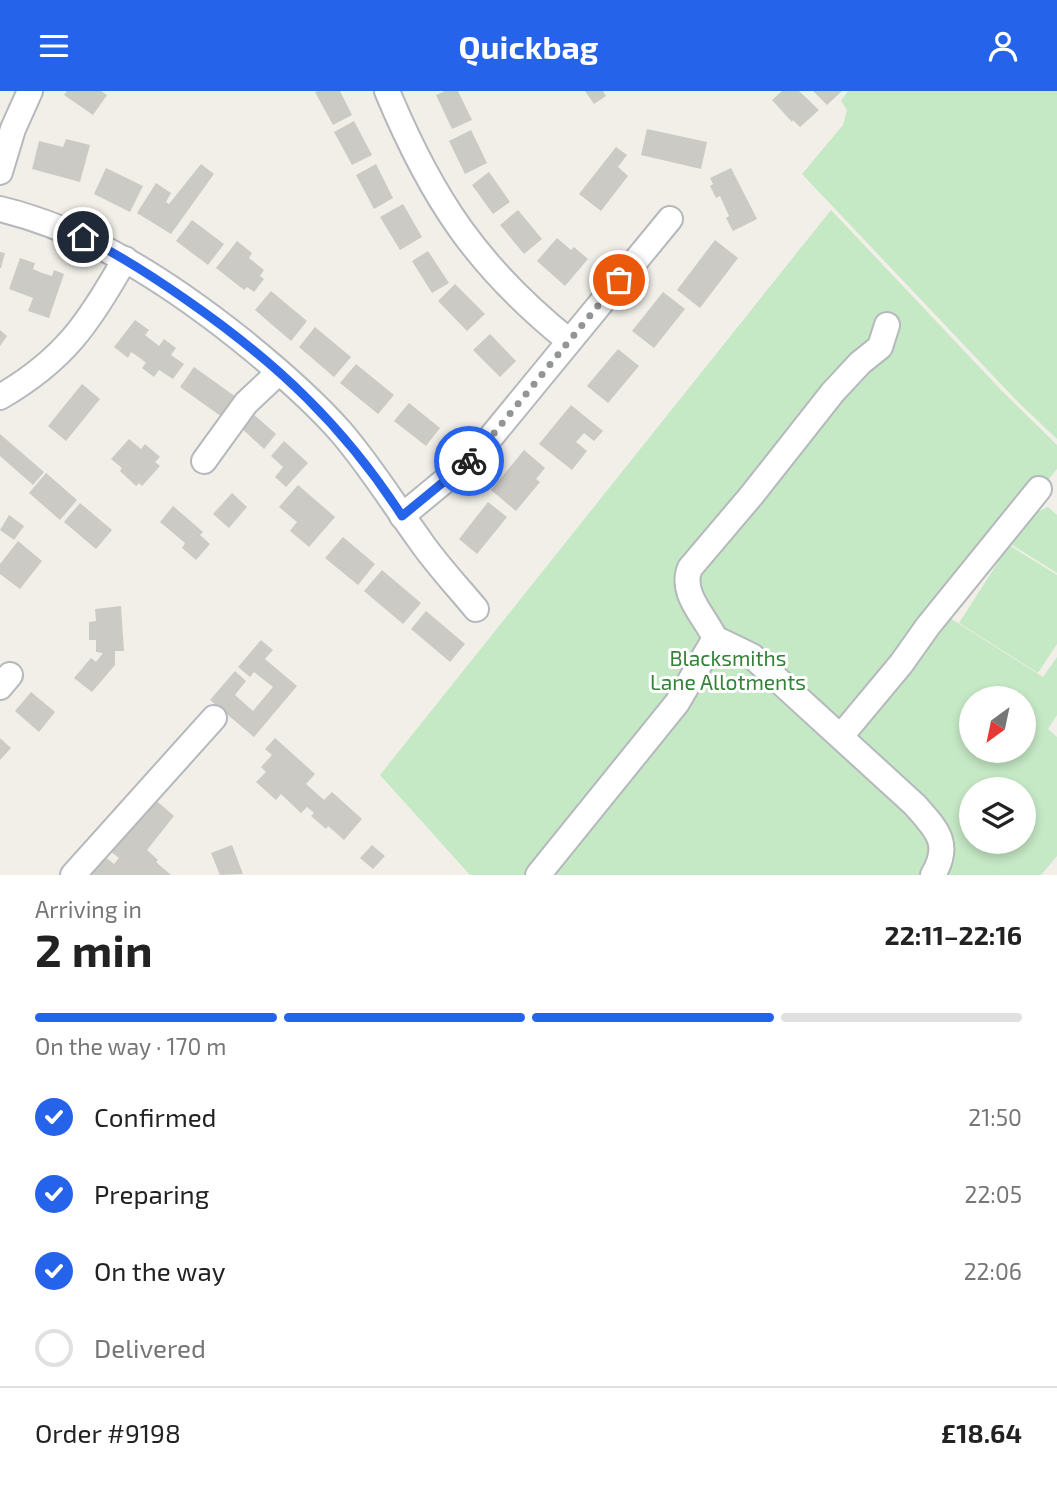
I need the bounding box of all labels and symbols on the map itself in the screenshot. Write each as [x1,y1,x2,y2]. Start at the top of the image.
pin [53,207,113,267]
pin [589,250,649,310]
courier [434,426,504,496]
park label: Blacksmiths Lane Allotments [650,645,806,694]
north arrow [959,686,1036,763]

